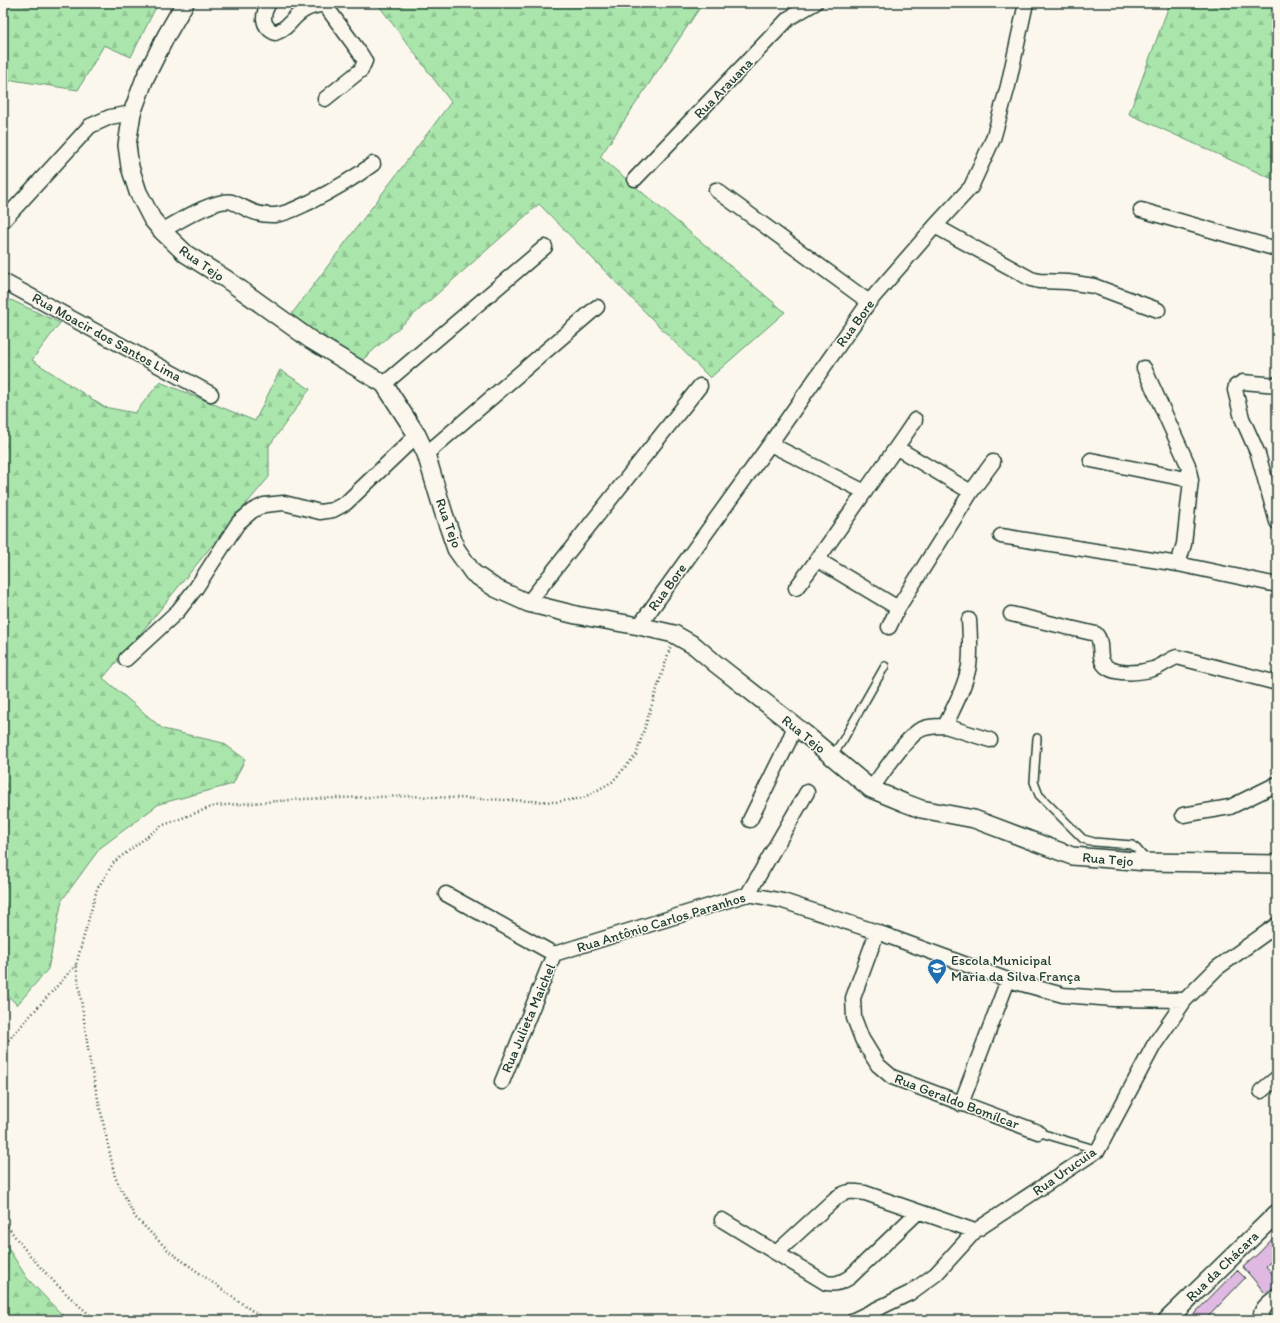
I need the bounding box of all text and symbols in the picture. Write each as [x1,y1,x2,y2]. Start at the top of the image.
street label: Rua Arauana [690,54,757,122]
street label: Rua Tejo [176,242,228,285]
street label: Rua Moacir dos Santos Lima [29,289,185,386]
street label: Rua Bore [833,296,878,350]
street label: Rua Tejo [432,496,465,550]
street label: Rua Bore [645,560,690,614]
street label: Rua Tejo [778,712,829,757]
street label: Rua Tejo [1082,849,1134,870]
street label: Rua Antônio Carlos Paranhos [575,889,748,956]
place label: Escola Municipal Maria da Silva França [951,952,1080,985]
school or university icon: Escola Municipal Maria da Silva França [926,957,948,985]
street label: Rua Julieta Maichel [498,961,559,1075]
street label: Rua Geraldo Bomílcar [892,1070,1022,1133]
street label: Rua Urucuia [1029,1143,1100,1200]
street label: Rua da Chácara [1183,1227,1262,1305]

